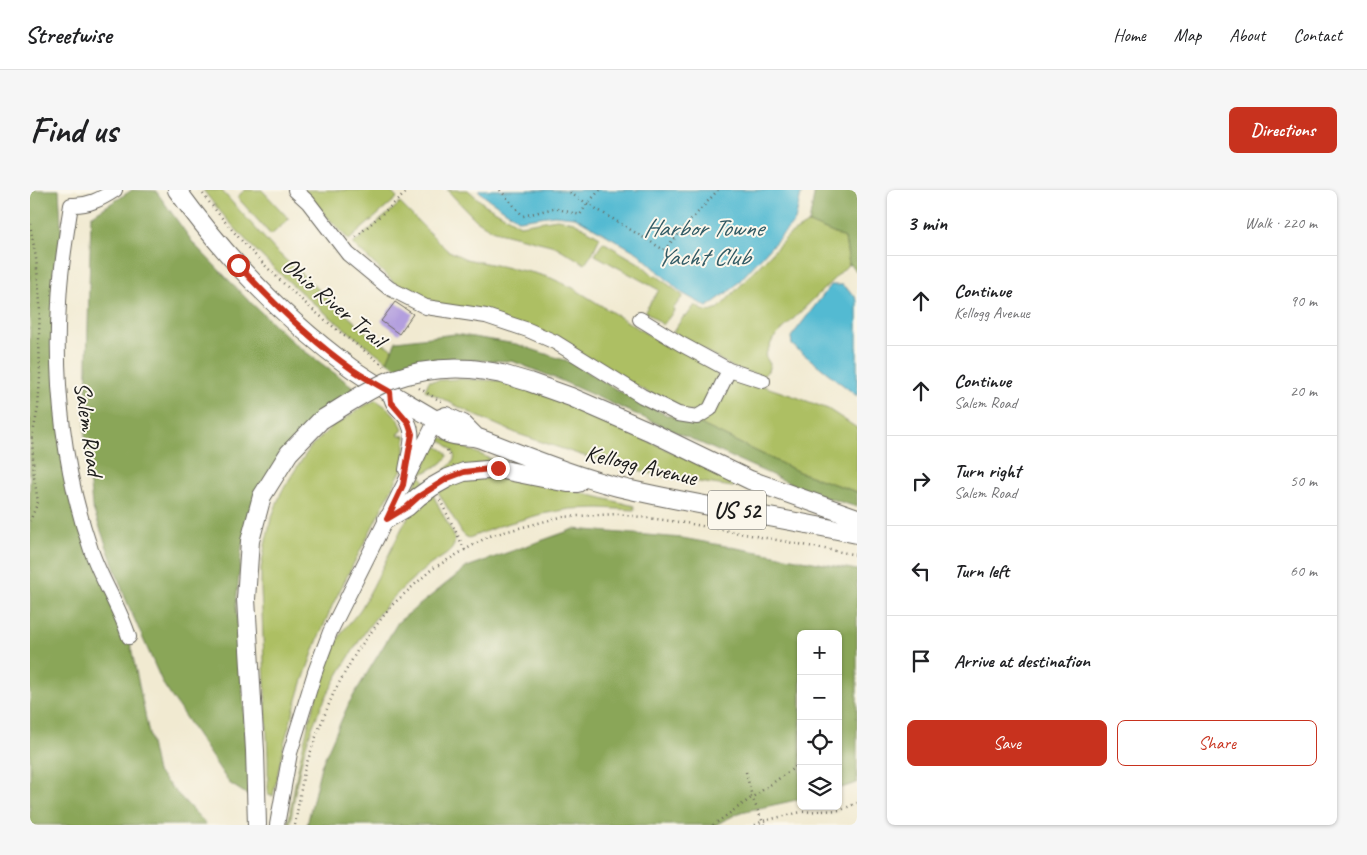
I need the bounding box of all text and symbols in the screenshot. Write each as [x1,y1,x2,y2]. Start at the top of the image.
text: Streetwise [25,20,111,50]
text: Home [1113,24,1146,46]
text: Map [1174,24,1201,46]
text: About [1229,24,1265,46]
text: Contact [1293,24,1342,46]
button: Directions [1229,107,1337,153]
text: Find us [30,108,117,153]
text: 3 min [907,210,947,236]
water label: Harbor Towne Yacht Club [643,212,767,273]
text: Walk · 220 m [1245,213,1317,233]
street label: Ohio River Trail [276,250,395,357]
route start [227,254,250,277]
text: Continue [954,279,1011,303]
icon: ahead [907,287,935,315]
text: 90 m [1290,291,1317,311]
text: Kellogg Avenue [954,303,1030,323]
text: Continue [954,369,1011,393]
icon: ahead [907,377,935,405]
street label: Salem Road [68,380,111,481]
text: 20 m [1290,381,1317,401]
text: Salem Road [954,393,1017,413]
street label: Kellogg Avenue [582,438,702,493]
route end [487,457,510,480]
text: Turn right [954,459,1021,483]
icon: right [907,467,935,495]
text: 50 m [1290,471,1317,491]
text: Salem Road [954,483,1017,503]
road number: US 52 [708,490,766,530]
icon: left [907,557,935,585]
text: Turn left [954,559,1009,583]
text: 60 m [1290,561,1317,581]
map controls [797,630,842,810]
button: + [797,630,842,675]
icon: arrive [907,647,935,675]
text: Arrive at destination [954,649,1090,673]
button: − [797,675,842,720]
button: locate [797,720,842,765]
button: Save [907,720,1107,766]
button: Share [1117,720,1317,766]
button: layers [797,765,842,810]

